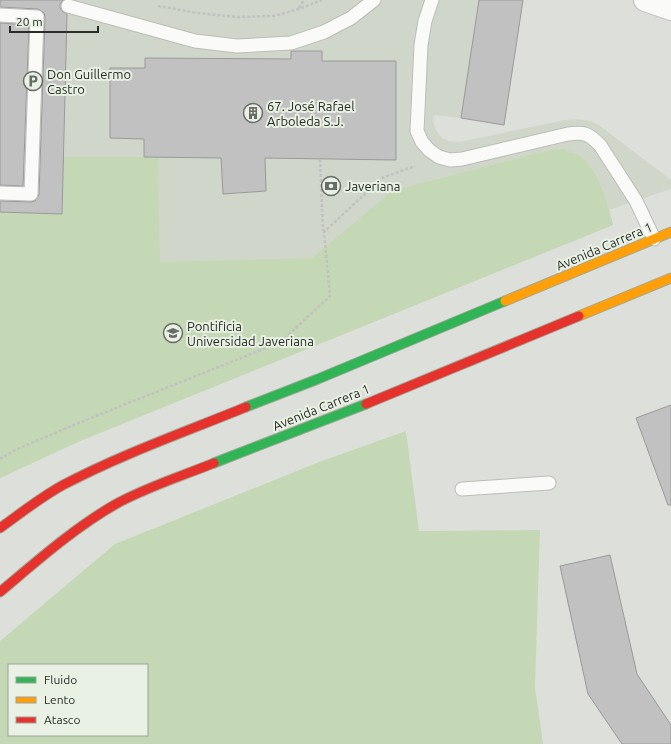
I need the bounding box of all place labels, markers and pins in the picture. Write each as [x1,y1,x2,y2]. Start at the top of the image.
place label: Don Guillermo Castro [47,67,131,96]
parking icon: Don Guillermo Castro [22,70,44,92]
place label: 67. José Rafael Arboleda S.J. [267,99,355,128]
building icon: 67. José Rafael Arboleda S.J. [242,102,264,124]
bank icon: Javeriana [320,175,342,197]
place label: Javeriana [345,179,400,193]
place label: Pontificia Universidad Javeriana [187,319,314,348]
school or university icon: Pontificia Universidad Javeriana [162,322,184,344]

